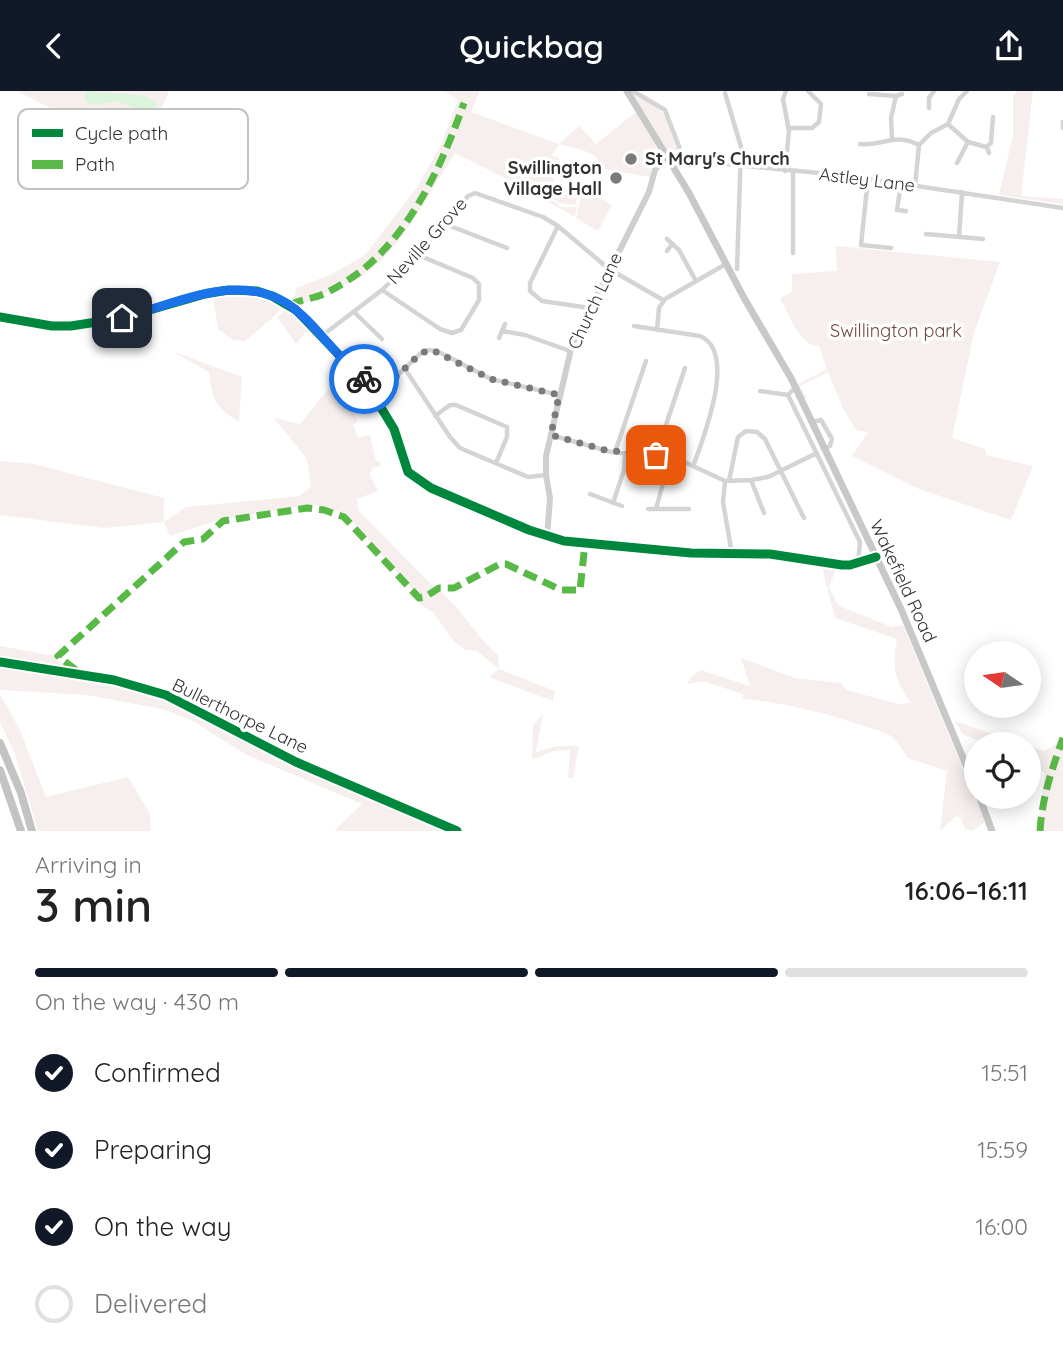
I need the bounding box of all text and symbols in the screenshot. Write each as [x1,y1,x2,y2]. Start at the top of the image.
text: Quickbag [459,26,604,66]
icon: back [35,27,73,65]
icon: share [990,27,1028,65]
legend [18,109,248,189]
text: Cycle path [75,121,168,145]
place label: St Mary's Church [645,147,790,170]
marker: St Mary's Church [623,151,639,167]
text: Path [75,152,115,176]
place label: Swillington Village Hall [504,156,602,200]
street label: Astley Lane [818,162,916,197]
marker: Swillington Village Hall [608,170,624,186]
street label: Neville Grove [382,192,472,289]
street label: Church Lane [562,249,627,353]
pin [92,288,152,348]
icon: home [103,299,141,337]
park label: Swillington park [830,319,962,342]
courier [329,344,399,414]
icon: bike [345,360,383,398]
pin [626,425,686,485]
icon: bag [637,436,675,474]
street label: Wakefield Road [865,516,942,646]
north arrow [964,641,1041,717]
map controls [964,641,1041,809]
street label: Bullerthorpe Lane [169,673,312,758]
button: locate [964,732,1041,809]
text: Arriving in [35,850,142,879]
text: 16:06–16:11 [905,874,1028,907]
text: 3 min [35,876,152,934]
text: On the way · 430 m [35,987,239,1016]
icon: check [35,1054,73,1092]
text: Confirmed [94,1056,221,1089]
text: 15:51 [982,1058,1028,1087]
icon: check [35,1131,73,1169]
text: Preparing [94,1133,212,1166]
text: 15:59 [977,1135,1028,1164]
icon: check [35,1208,73,1246]
text: On the way [94,1210,232,1243]
text: 16:00 [975,1212,1028,1241]
text: Delivered [94,1287,207,1320]

